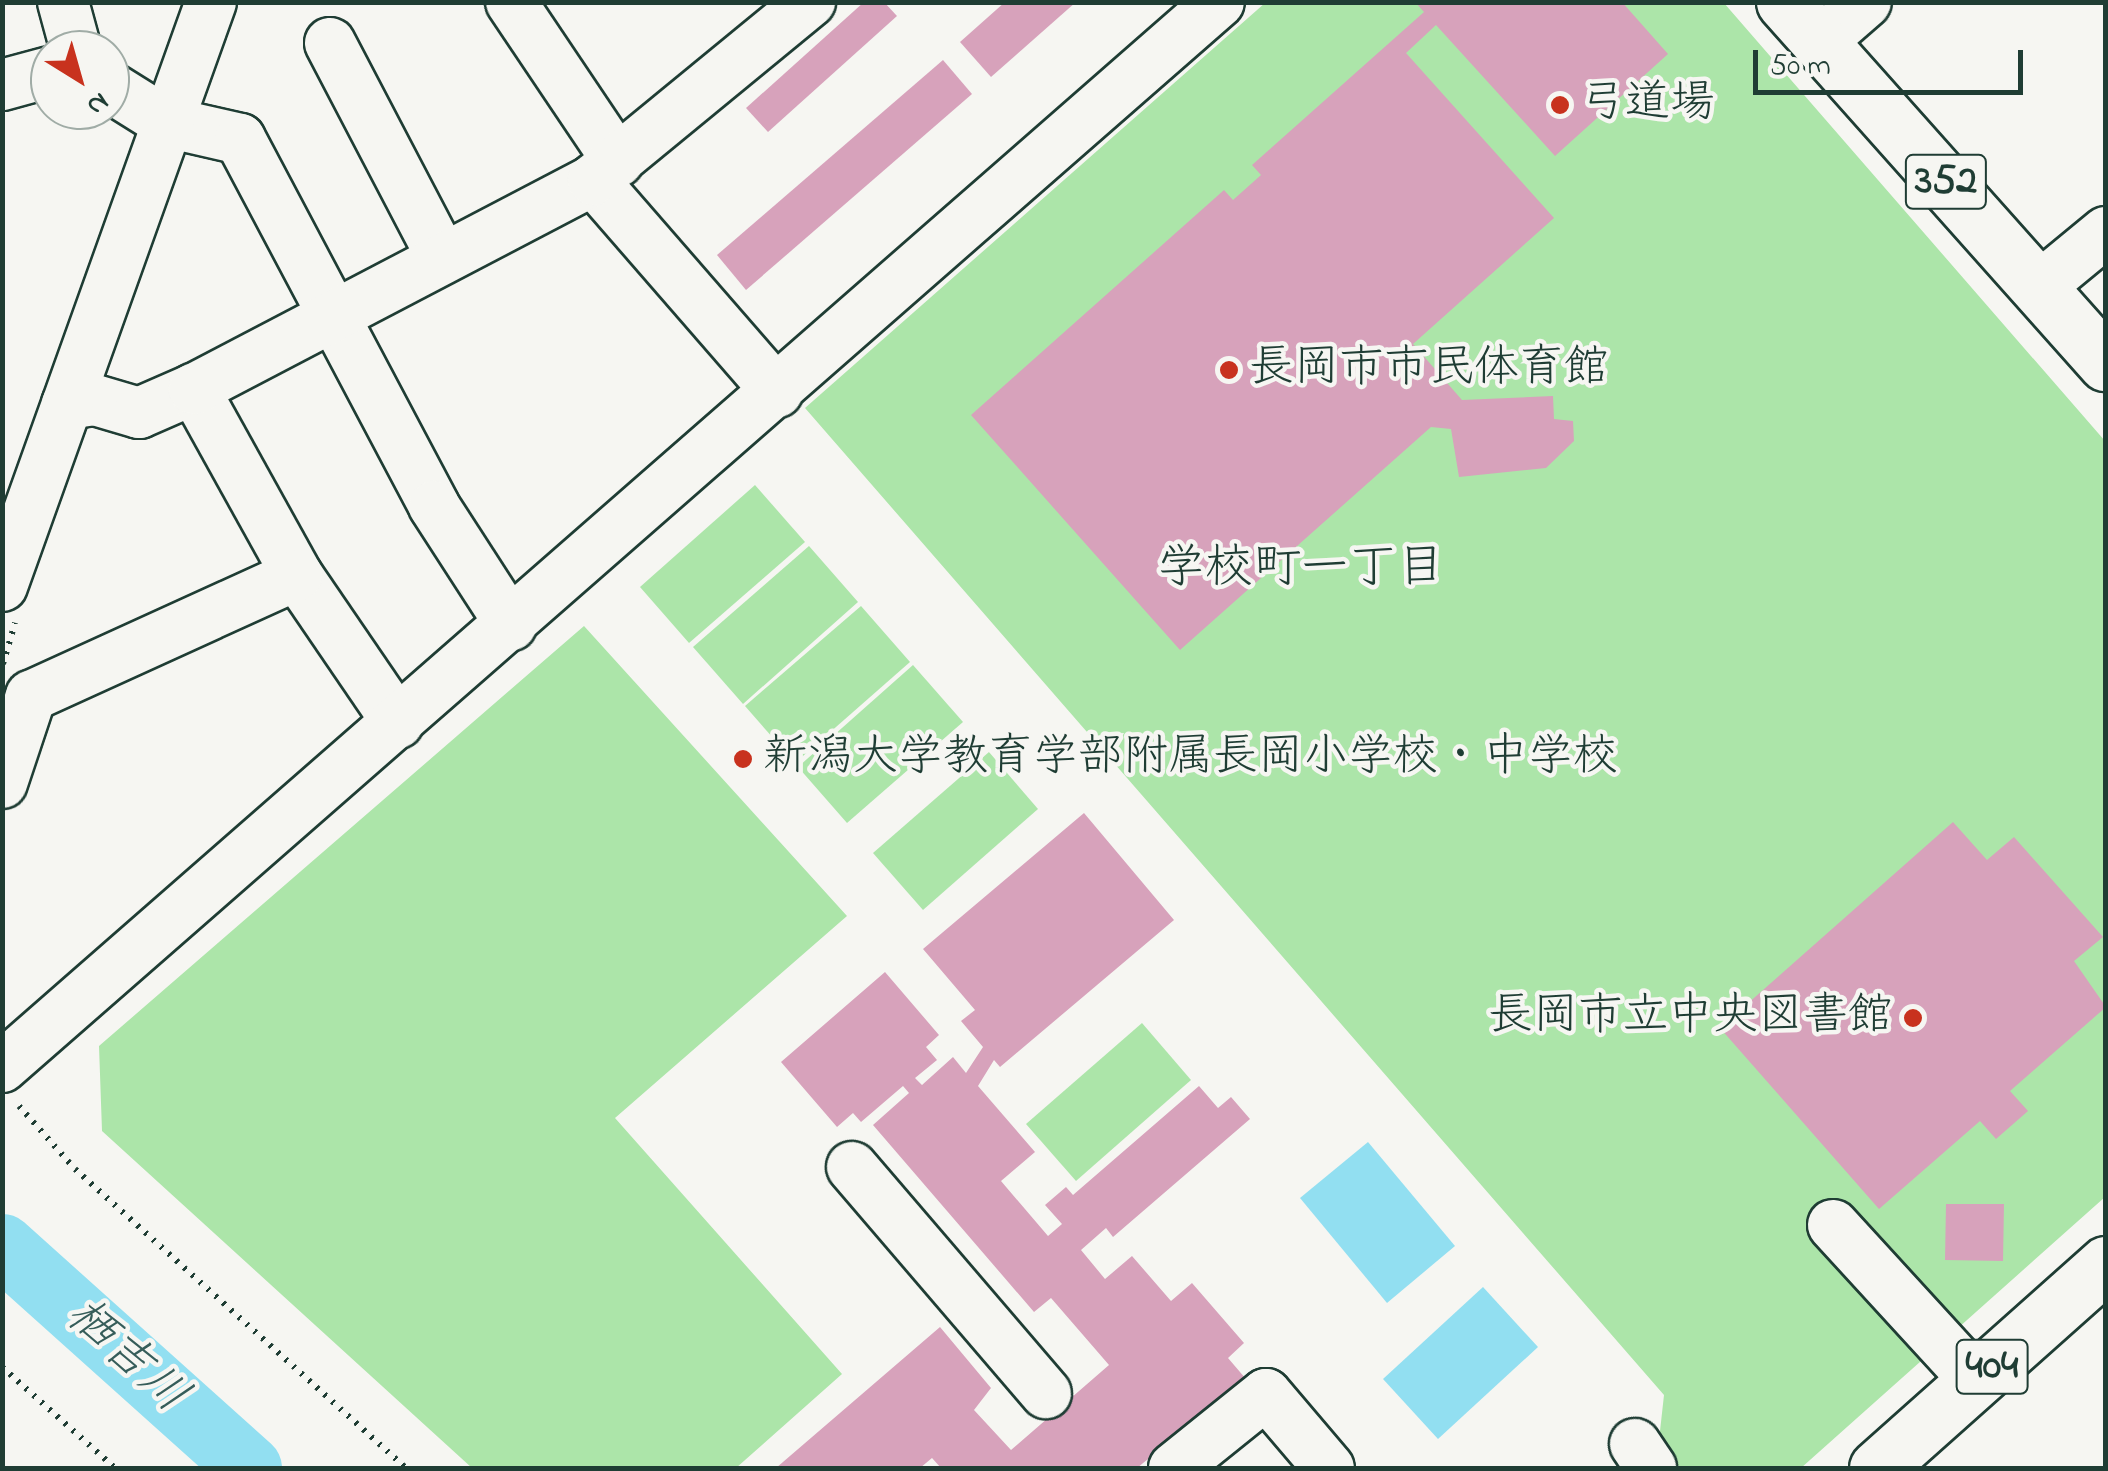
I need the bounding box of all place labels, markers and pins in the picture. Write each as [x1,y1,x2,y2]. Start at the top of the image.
place label: 弓道場 [1580,78,1715,132]
marker: 弓道場 [1549,94,1571,116]
place label: 長岡市市民体育館 [1249,343,1609,397]
marker: 長岡市市民体育館 [1218,359,1240,381]
place label: 新潟大学教育学部附属長岡小学校・中学校 [763,732,1618,786]
marker: 新潟大学教育学部附属長岡小学校・中学校 [732,748,754,770]
place label: 長岡市立中央図書館 [1488,991,1893,1045]
marker: 長岡市立中央図書館 [1902,1007,1924,1029]

